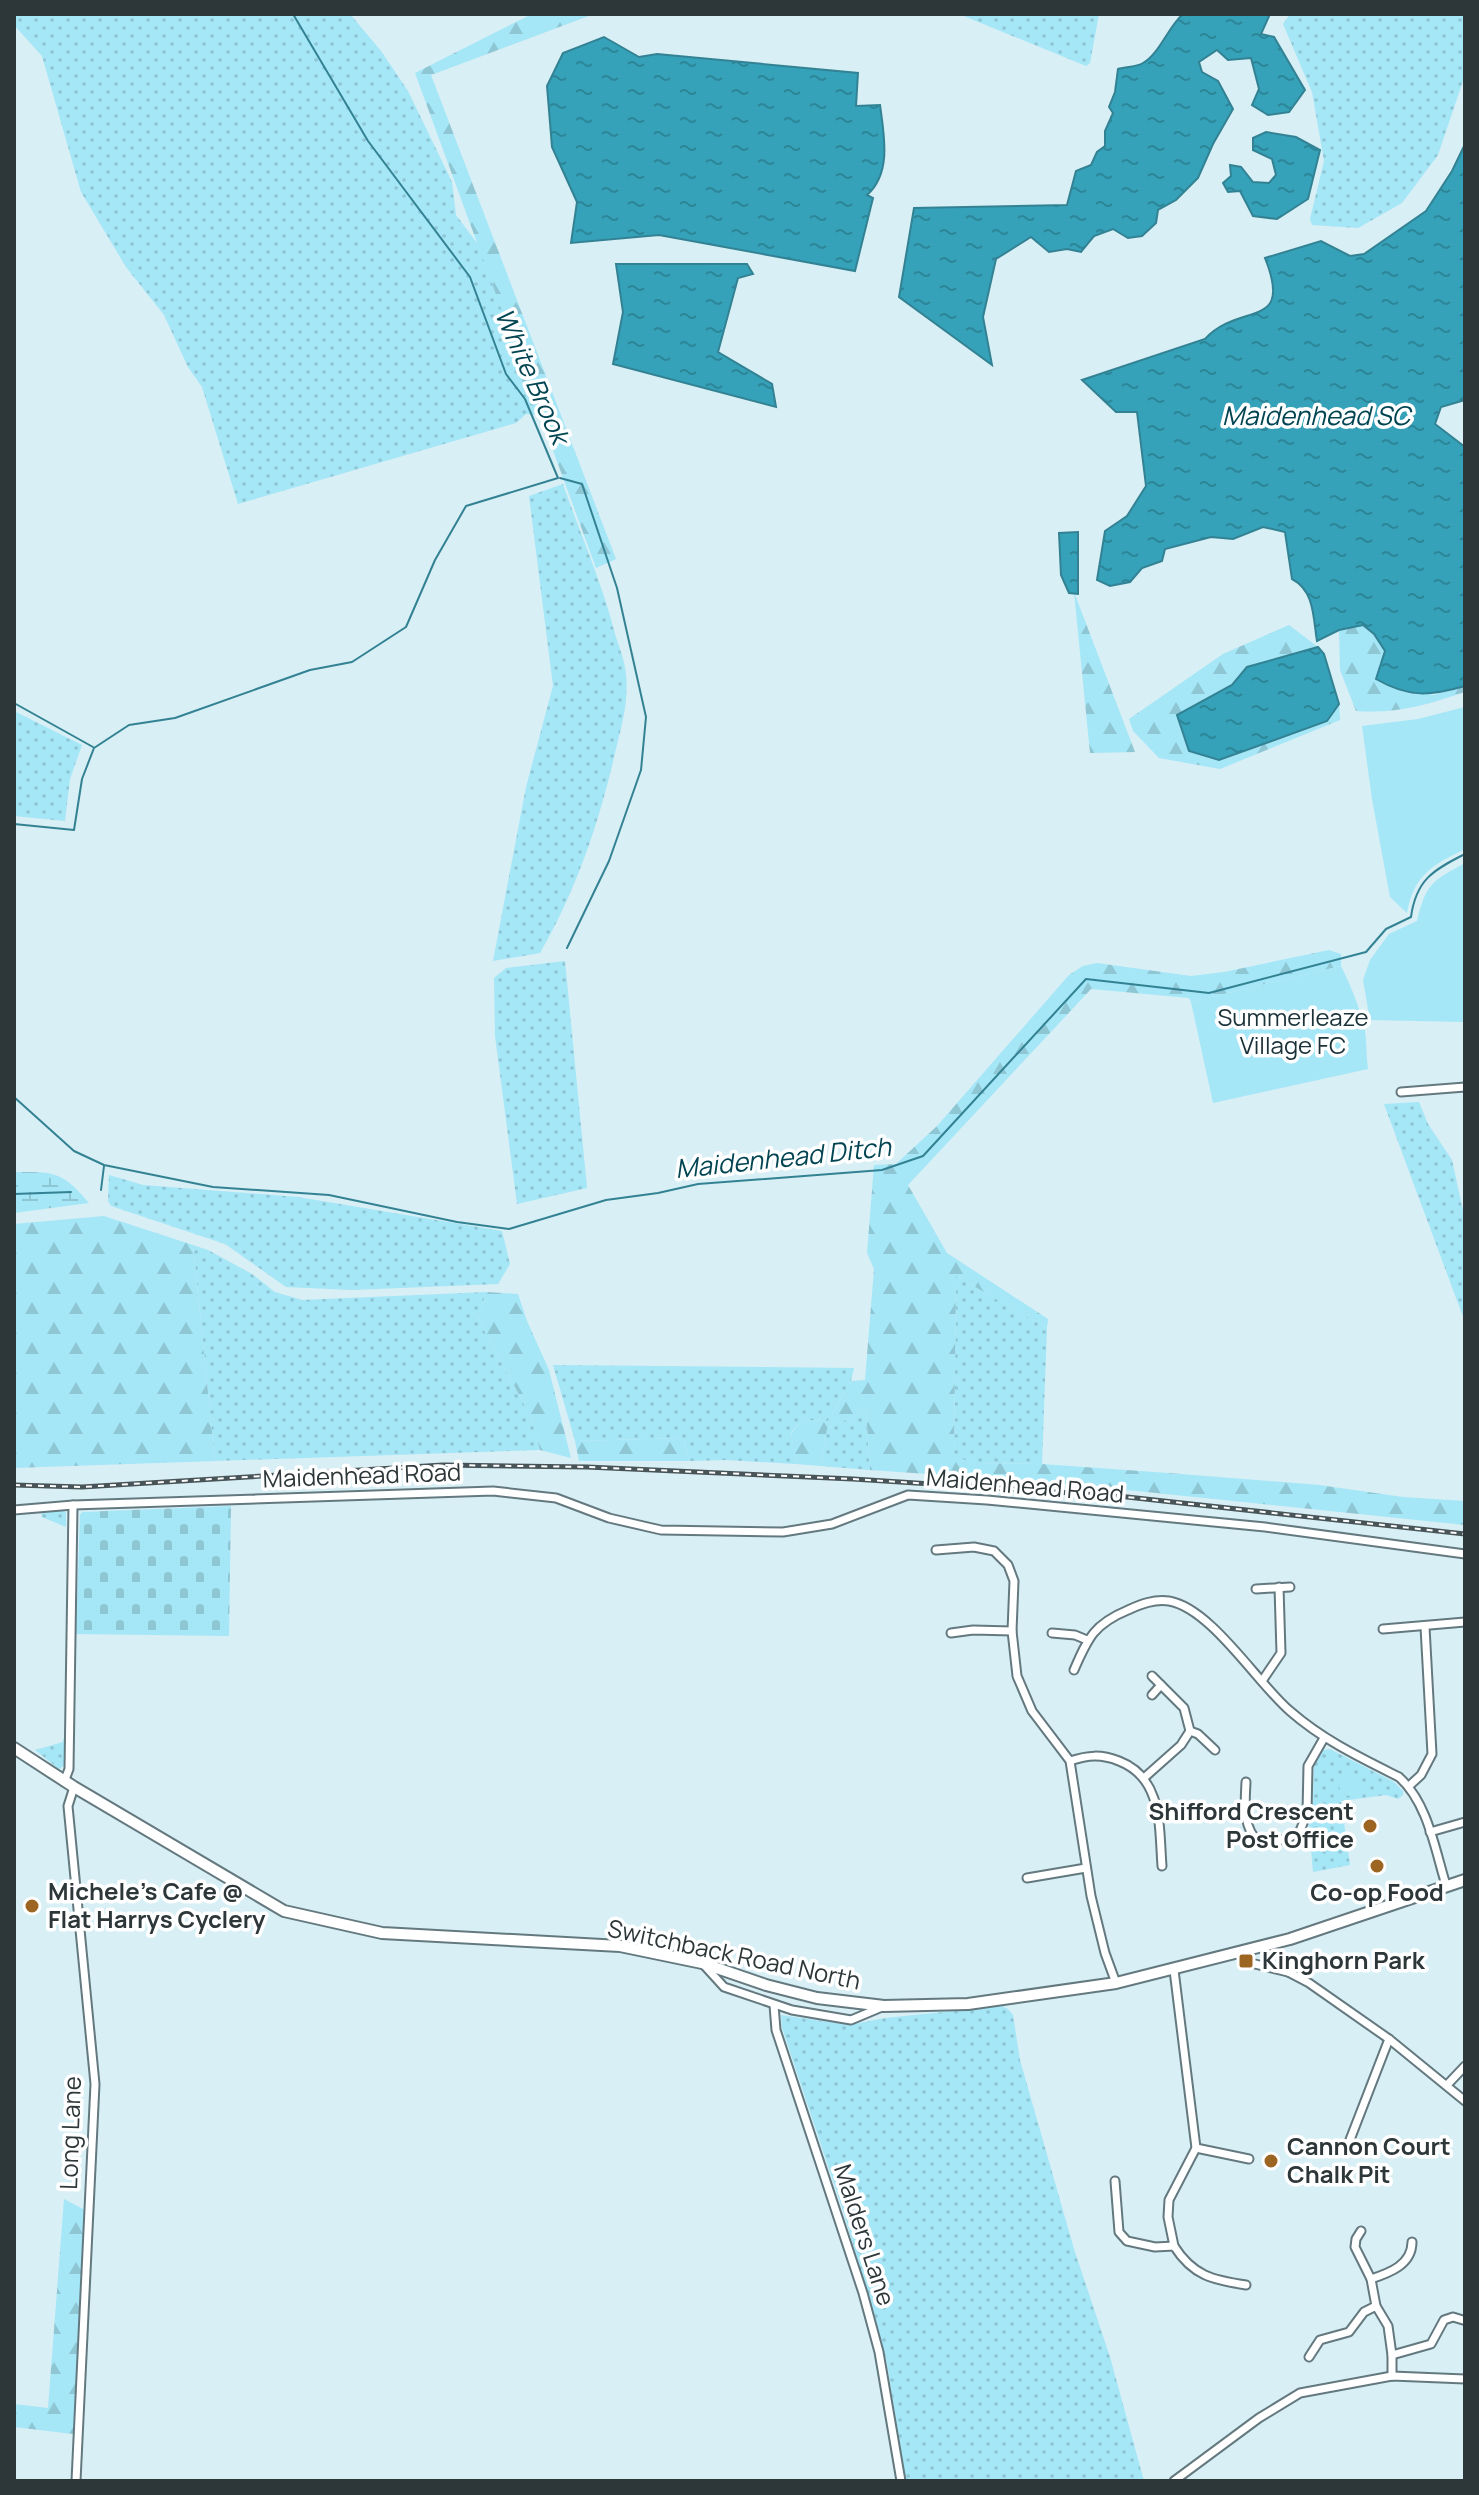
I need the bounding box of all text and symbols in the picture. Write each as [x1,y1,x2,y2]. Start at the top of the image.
water label: White Brook [487,302,580,453]
water label: Maidenhead SC [1222,397,1412,433]
park label: Summerleaze Village FC [1218,1000,1368,1061]
water label: Maidenhead Ditch [673,1128,894,1186]
street label: Maidenhead Road [262,1455,462,1494]
street label: Maidenhead Road [925,1459,1125,1510]
place label: Shifford Crescent Post Office [1149,1794,1354,1855]
marker: Shifford Crescent Post Office [1361,1817,1379,1835]
marker: Co-op Food [1368,1857,1386,1875]
place label: Michele's Cafe @ Flat Harrys Cyclery [48,1874,266,1935]
place label: Co-op Food [1310,1875,1444,1908]
marker: Michele's Cafe @ Flat Harrys Cyclery [23,1897,41,1915]
street label: Switchback Road North [605,1911,864,1996]
place label: Kinghorn Park [1262,1943,1426,1976]
marker: Kinghorn Park [1237,1952,1255,1970]
street label: Long Lane [51,2076,88,2190]
place label: Cannon Court Chalk Pit [1287,2129,1451,2190]
marker: Cannon Court Chalk Pit [1262,2152,1280,2170]
street label: Malders Lane [827,2160,904,2309]

